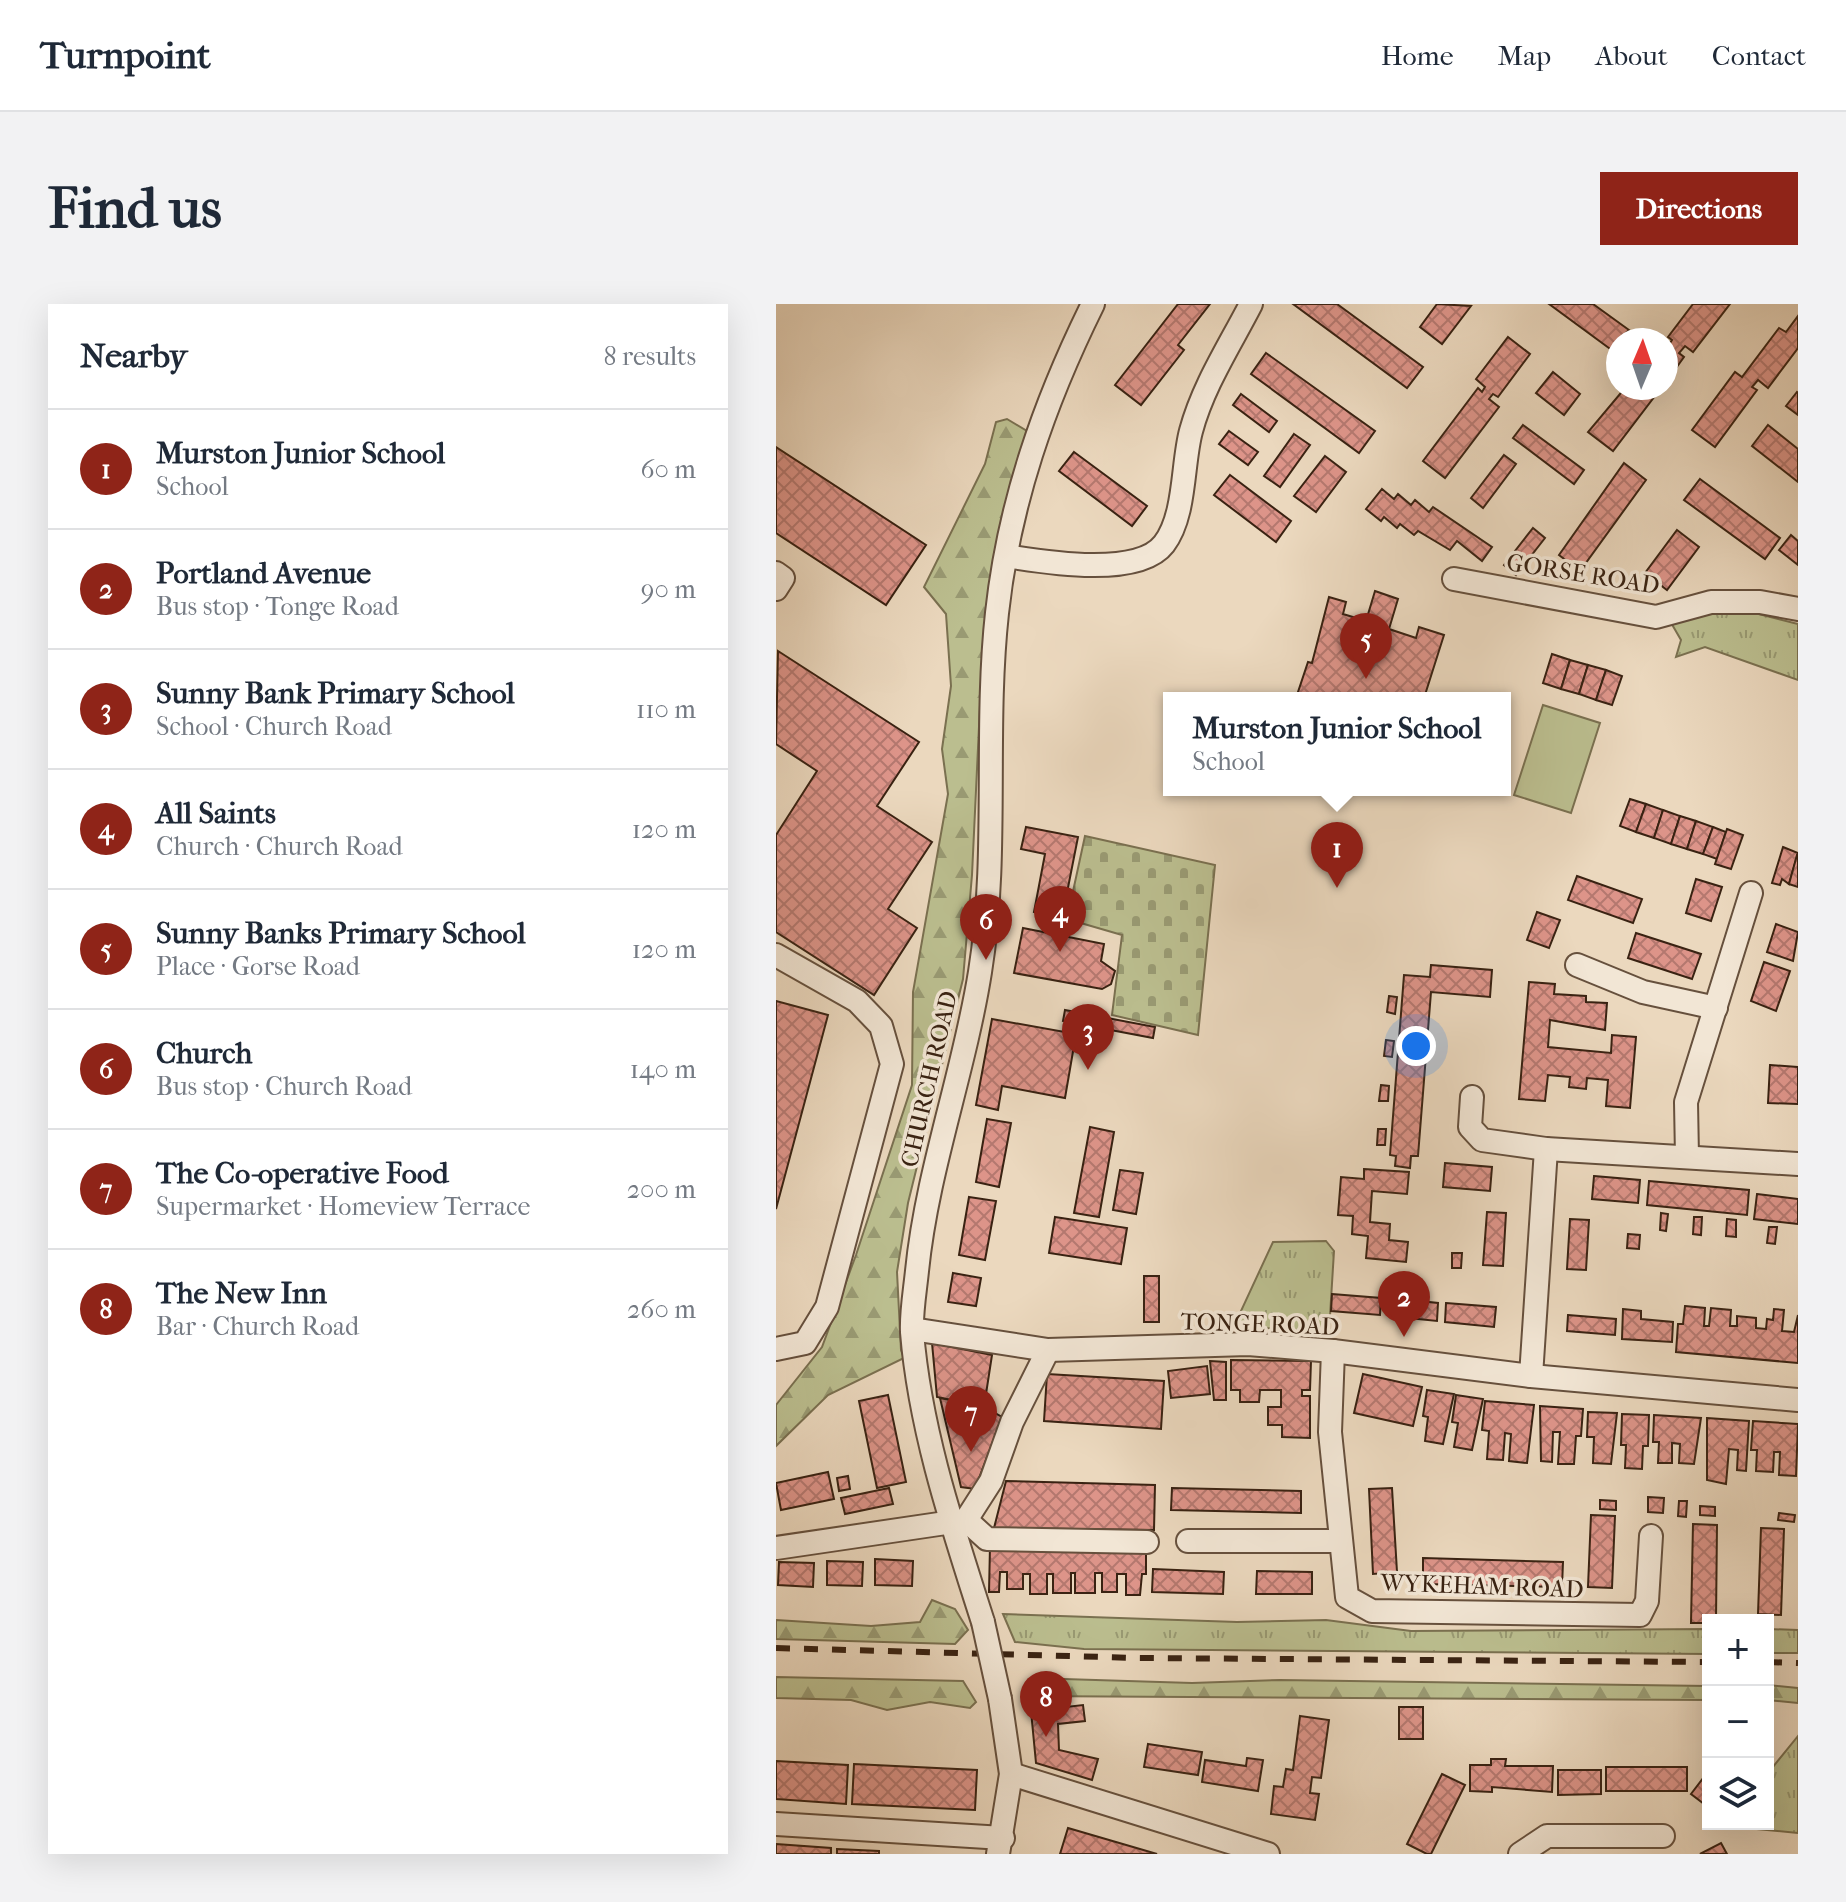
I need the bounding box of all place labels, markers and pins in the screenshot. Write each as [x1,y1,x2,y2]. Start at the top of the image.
pin: 5 [1340,613,1392,679]
pin: 1 [1311,822,1363,888]
pin: 4 [1034,886,1086,952]
pin: 6 [960,894,1012,960]
pin: 3 [1062,1004,1114,1070]
pin: 2 [1378,1271,1430,1337]
pin: 7 [945,1386,997,1452]
pin: 8 [1020,1671,1072,1737]

